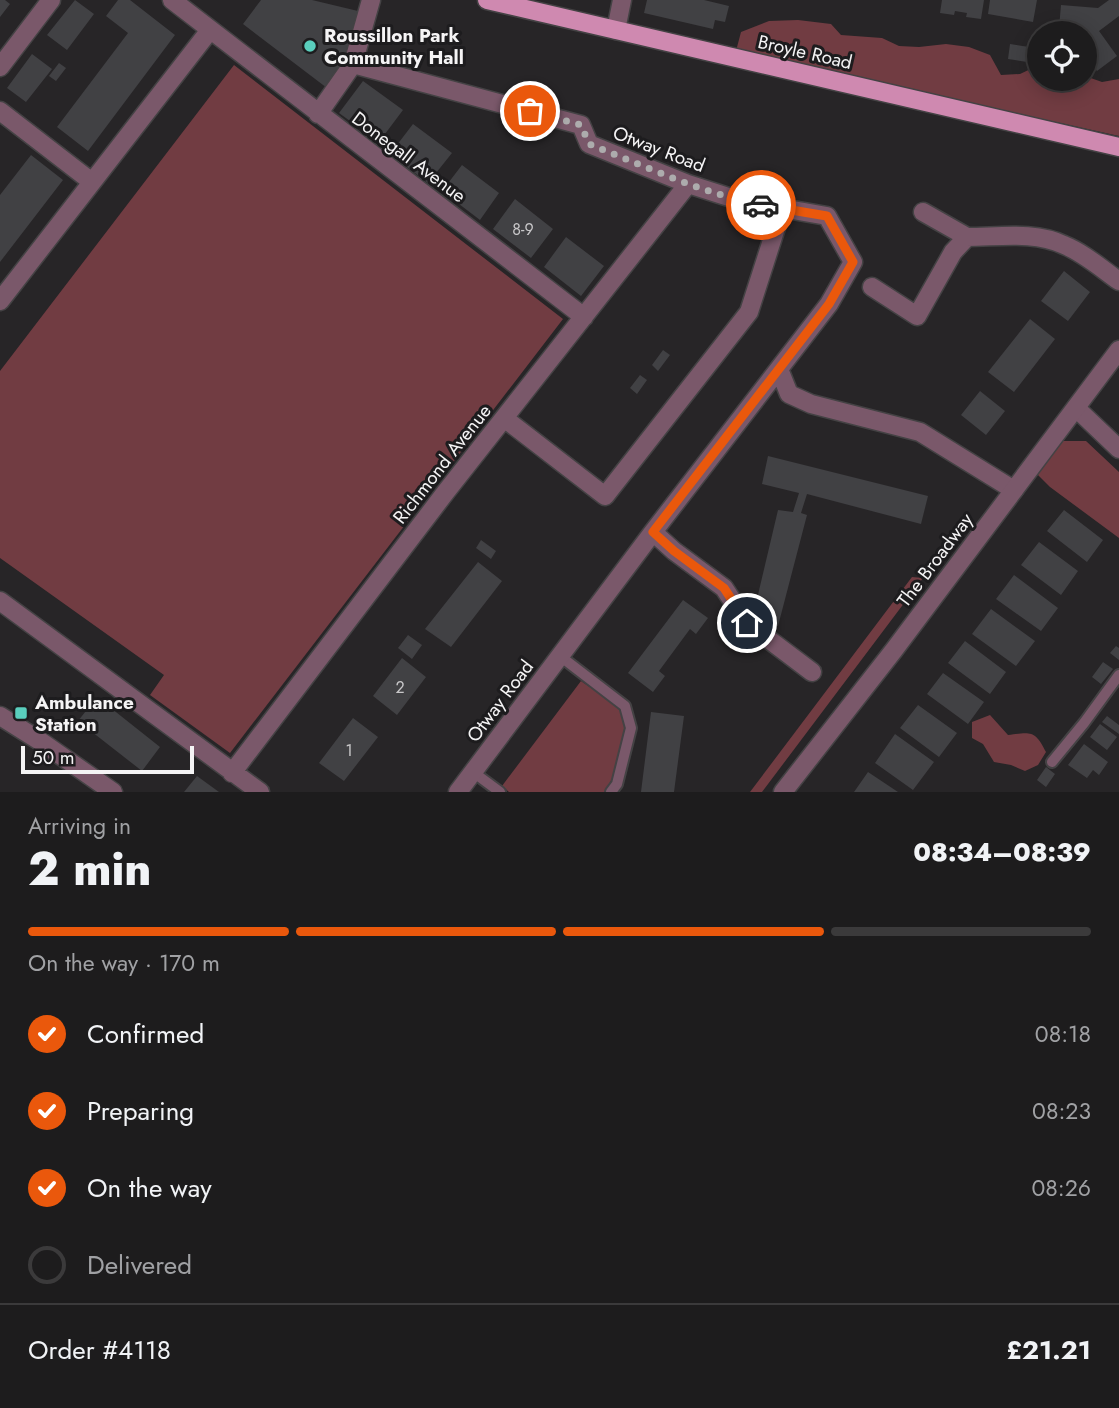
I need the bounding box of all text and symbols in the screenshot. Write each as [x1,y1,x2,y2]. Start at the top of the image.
map controls [1027,21,1097,91]
button: locate [1027,21,1097,91]
place label: Roussillon Park Community Hall [324,22,464,71]
street label: Broyle Road [755,28,855,76]
marker: Roussillon Park Community Hall [302,38,318,54]
pin [500,81,560,141]
icon: bag [511,92,549,130]
street label: Donegall Avenue [346,105,472,209]
street label: Otway Road [609,119,709,179]
courier [726,170,796,240]
icon: car [742,186,780,224]
house number: 8-9 [512,218,534,241]
street label: Richmond Avenue [387,398,498,530]
street label: The Broadway [891,507,980,613]
pin [717,593,777,653]
icon: home [728,604,766,642]
street label: Otway Road [460,654,540,748]
house number: 2 [395,676,405,699]
place label: Ambulance Station [34,689,134,738]
marker: Ambulance Station [13,705,29,721]
house number: 1 [345,739,353,762]
scale bar [21,743,194,775]
text: 50 m [32,744,75,771]
text: Arriving in [28,809,131,843]
text: 08:34–08:39 [913,833,1091,871]
text: 2 min [28,836,152,902]
text: On the way · 170 m [28,946,220,980]
icon: check [28,1015,66,1053]
text: Confirmed [87,1015,204,1053]
text: 08:18 [1035,1017,1091,1051]
icon: check [28,1092,66,1130]
text: Preparing [87,1092,194,1130]
text: 08:23 [1032,1094,1091,1128]
icon: check [28,1169,66,1207]
text: On the way [87,1169,212,1207]
text: 08:26 [1031,1171,1091,1205]
text: Delivered [87,1246,192,1284]
text: Order #4118 [28,1331,171,1369]
text: £21.21 [1006,1331,1091,1369]

